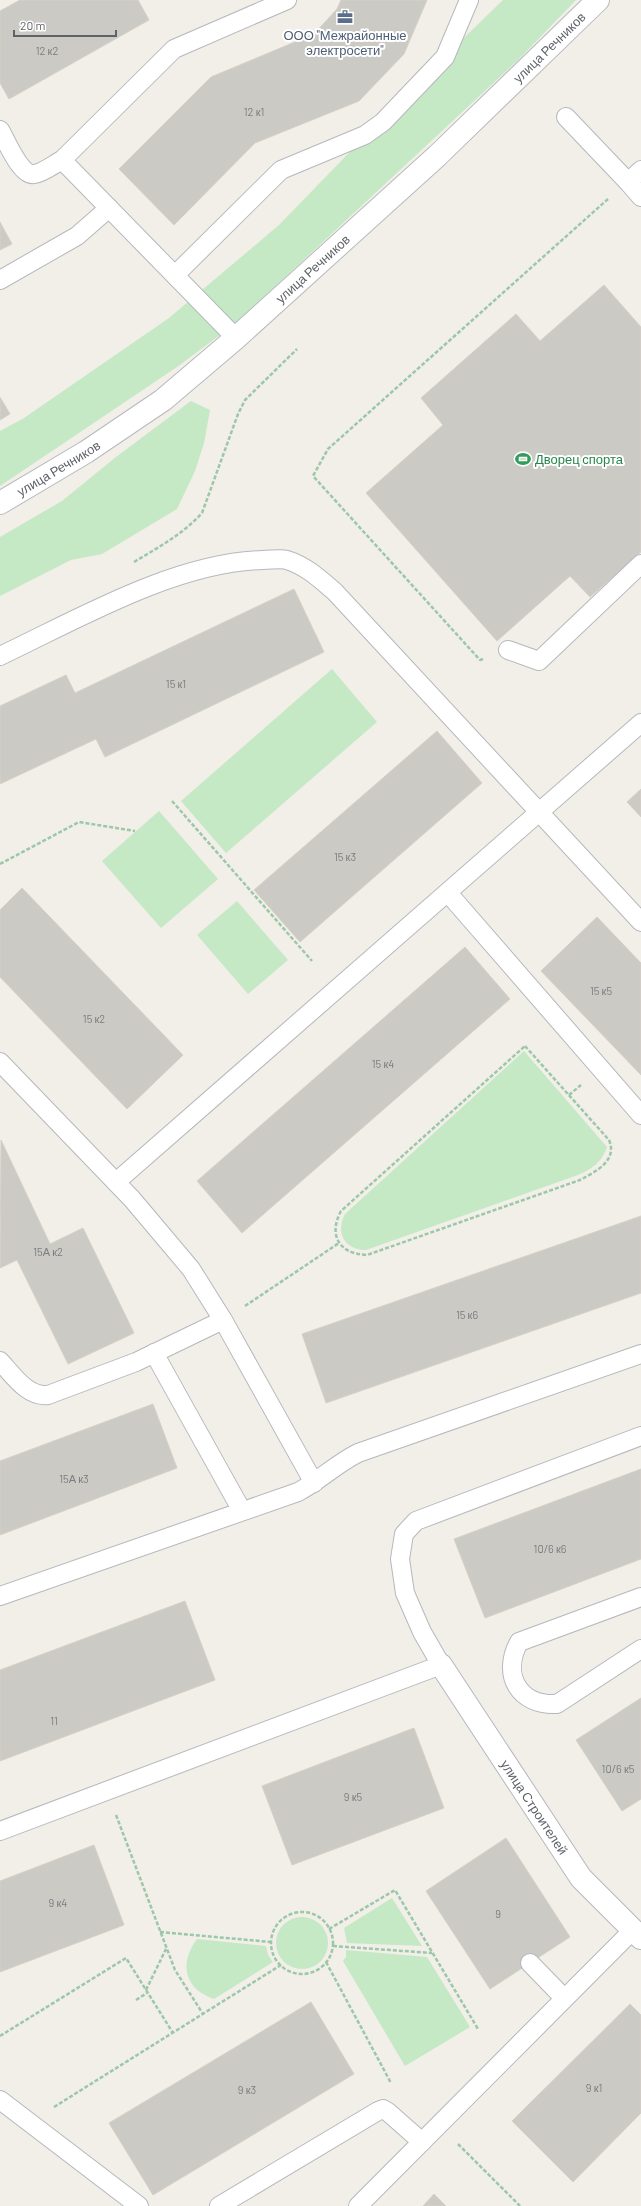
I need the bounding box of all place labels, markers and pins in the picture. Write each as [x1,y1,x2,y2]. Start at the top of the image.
office icon: ООО "Межрайонные электросети" [336,8,354,26]
place label: ООО "Межрайонные электросети" [284,27,407,58]
sports icon: Дворец спорта [514,450,532,468]
place label: Дворец спорта [535,451,624,467]

